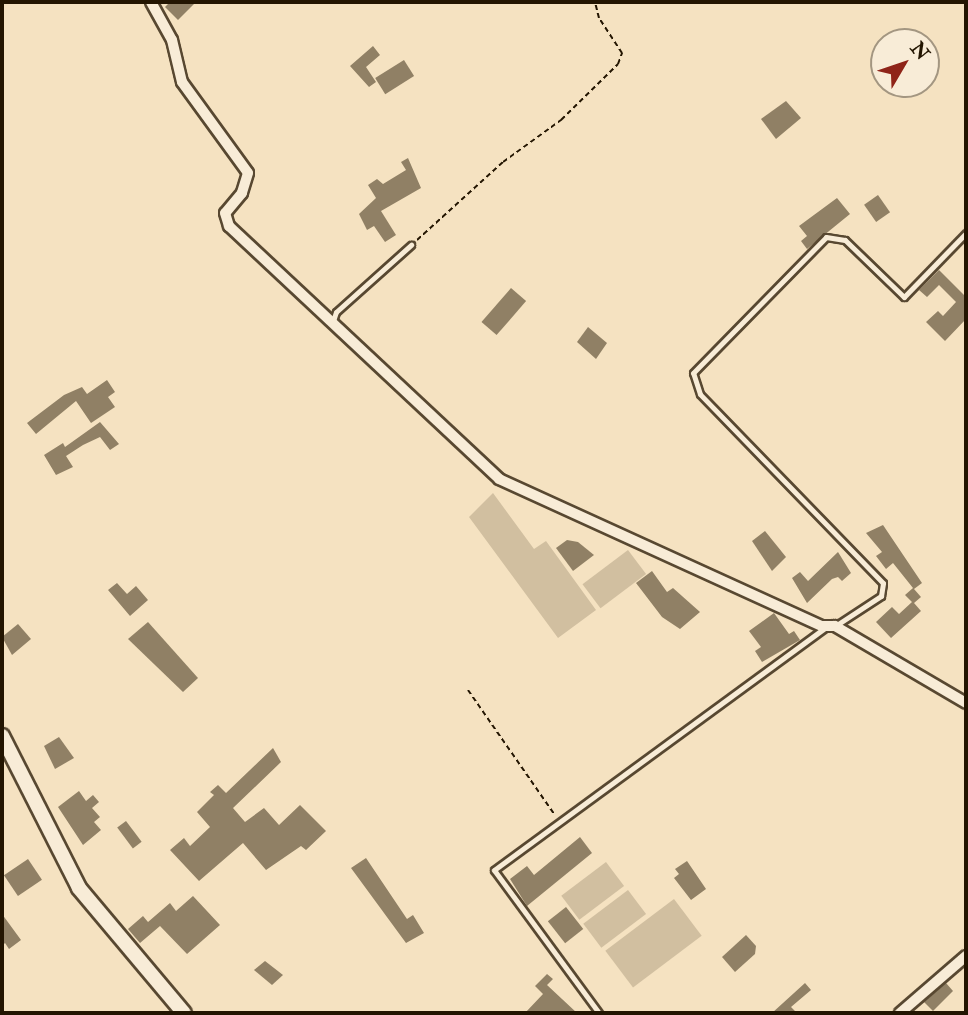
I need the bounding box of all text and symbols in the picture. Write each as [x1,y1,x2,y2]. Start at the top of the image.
north arrow [870,28,940,98]
text: N [905,37,934,65]

